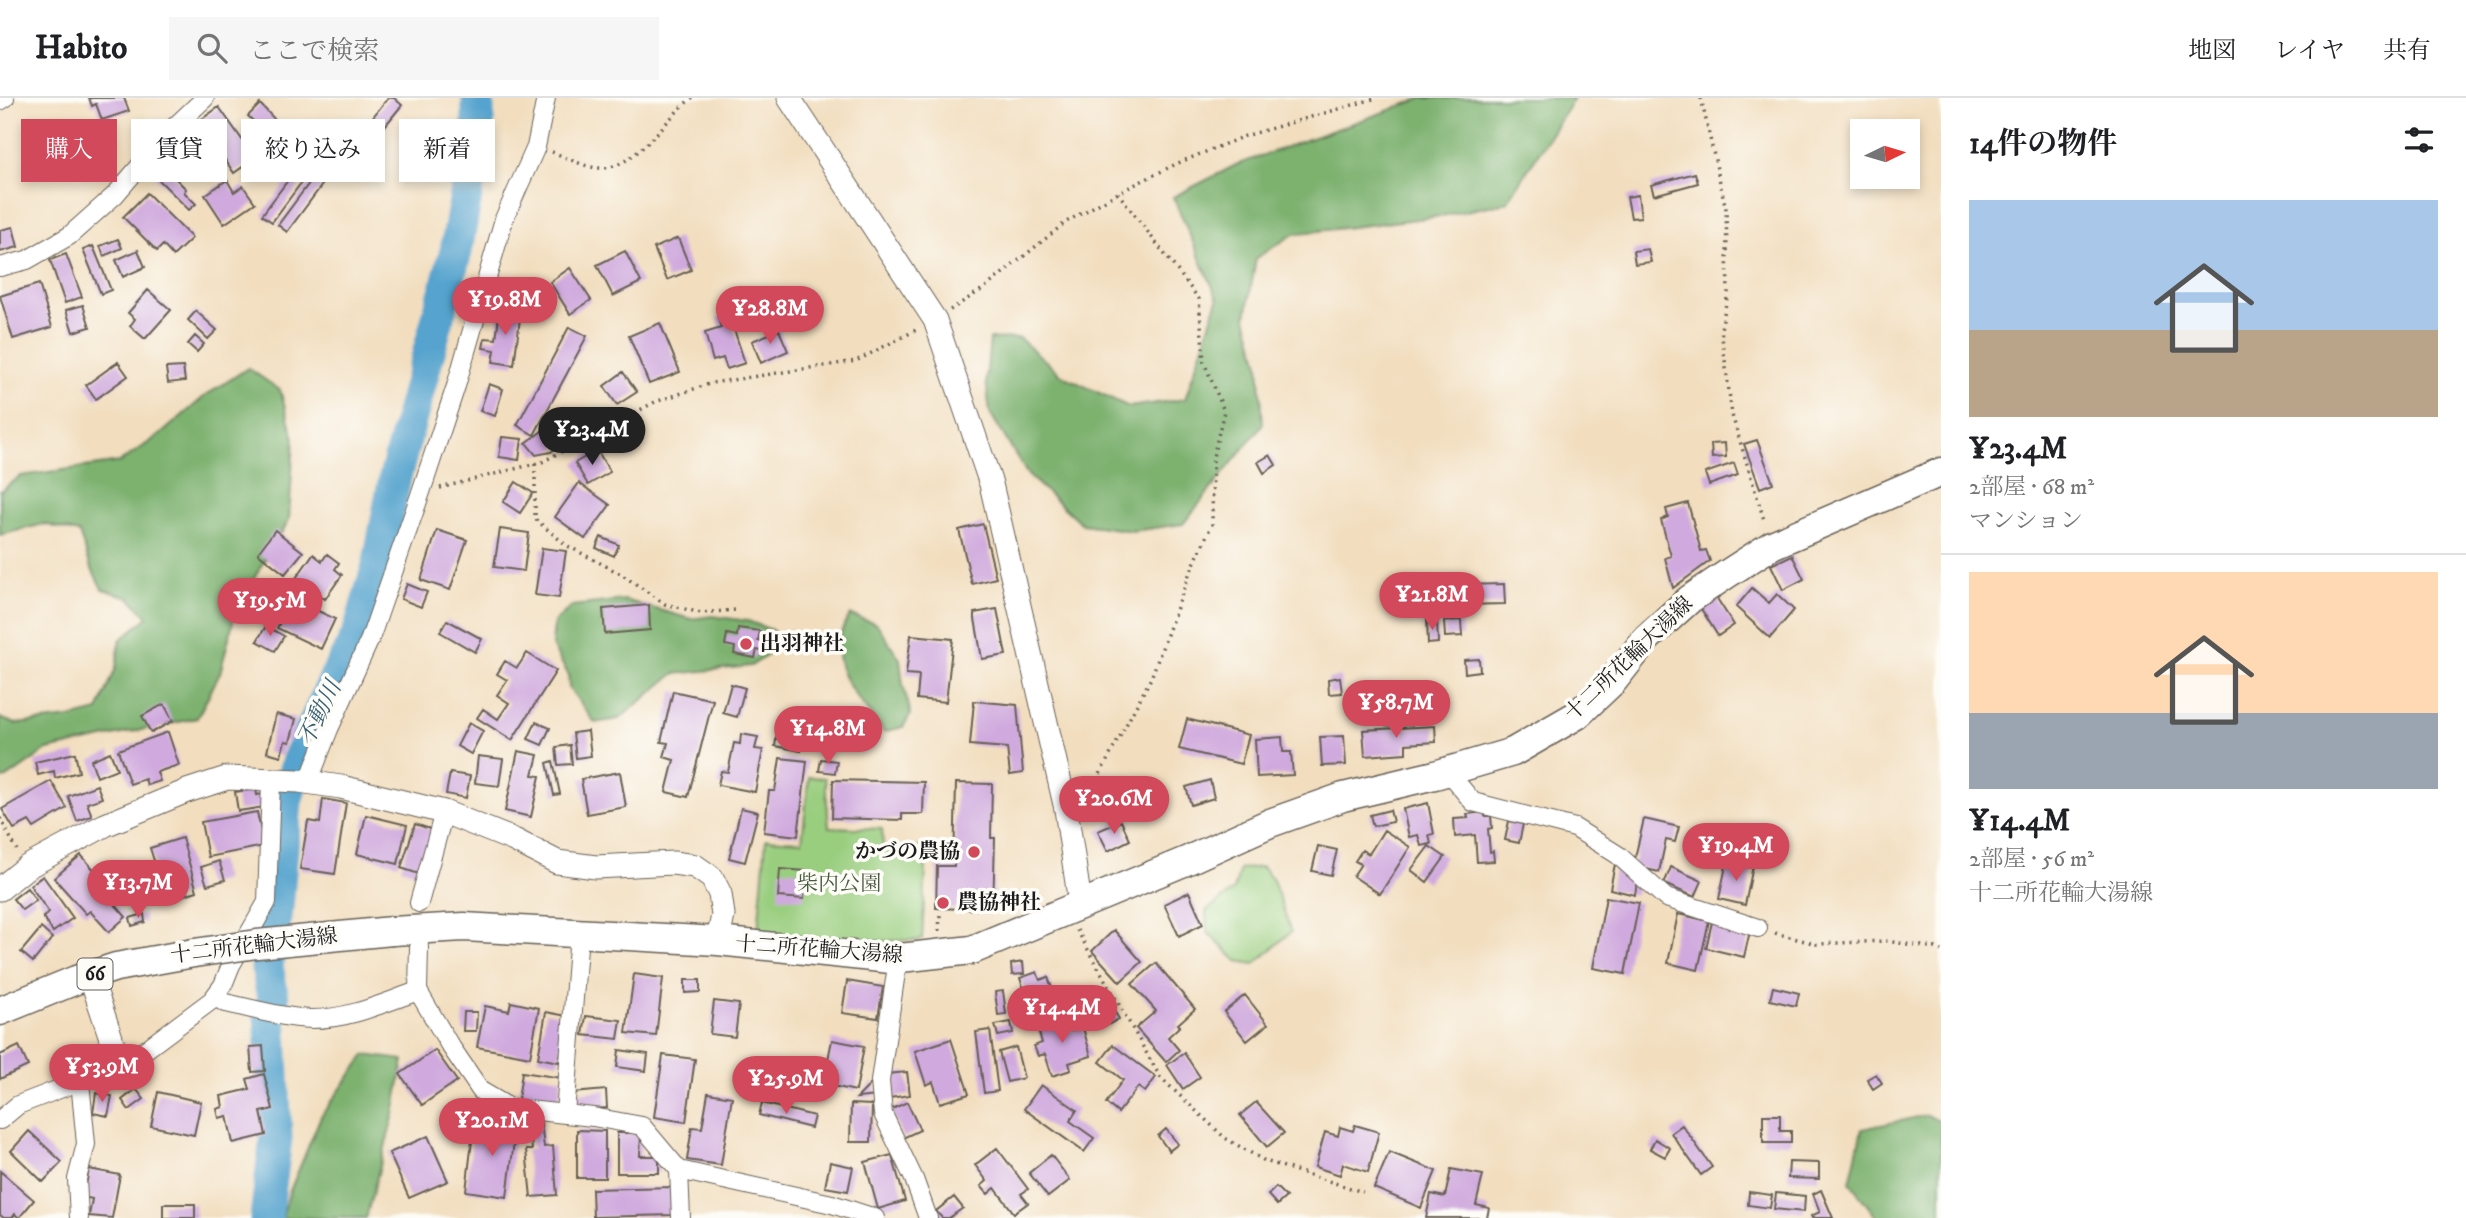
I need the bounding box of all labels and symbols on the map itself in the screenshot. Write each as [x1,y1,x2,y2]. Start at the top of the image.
north arrow [1850,119,1920,189]
pin: ¥19.8M [448,278,562,337]
pin: ¥28.8M [713,286,827,346]
pin: ¥23.4M [535,408,649,467]
pin: ¥21.8M [1375,573,1489,632]
pin: ¥19.5M [213,578,327,638]
street label: 十二所花輪大湯線 [1560,591,1698,727]
place label: 出羽神社 [760,631,844,657]
marker: 出羽神社 [738,636,754,652]
water label: 不動川 [292,674,349,751]
pin: ¥58.7M [1339,680,1453,740]
pin: ¥14.8M [771,706,885,766]
pin: ¥20.6M [1057,776,1171,836]
pin: ¥19.4M [1679,824,1793,883]
place label: かづの農協 [855,839,960,865]
marker: かづの農協 [966,844,982,860]
pin: ¥13.7M [81,860,195,920]
park label: 柴内公園 [797,871,881,897]
place label: 農協神社 [957,890,1041,916]
marker: 農協神社 [935,895,951,911]
street label: 十二所花輪大湯線 [169,923,339,969]
street label: 十二所花輪大湯線 [734,931,904,969]
road number: 66 [78,958,112,989]
pin: ¥14.4M [1005,986,1119,1045]
pin: ¥53.9M [45,1044,159,1104]
pin: ¥25.9M [729,1056,843,1116]
pin: ¥20.1M [435,1098,549,1158]

